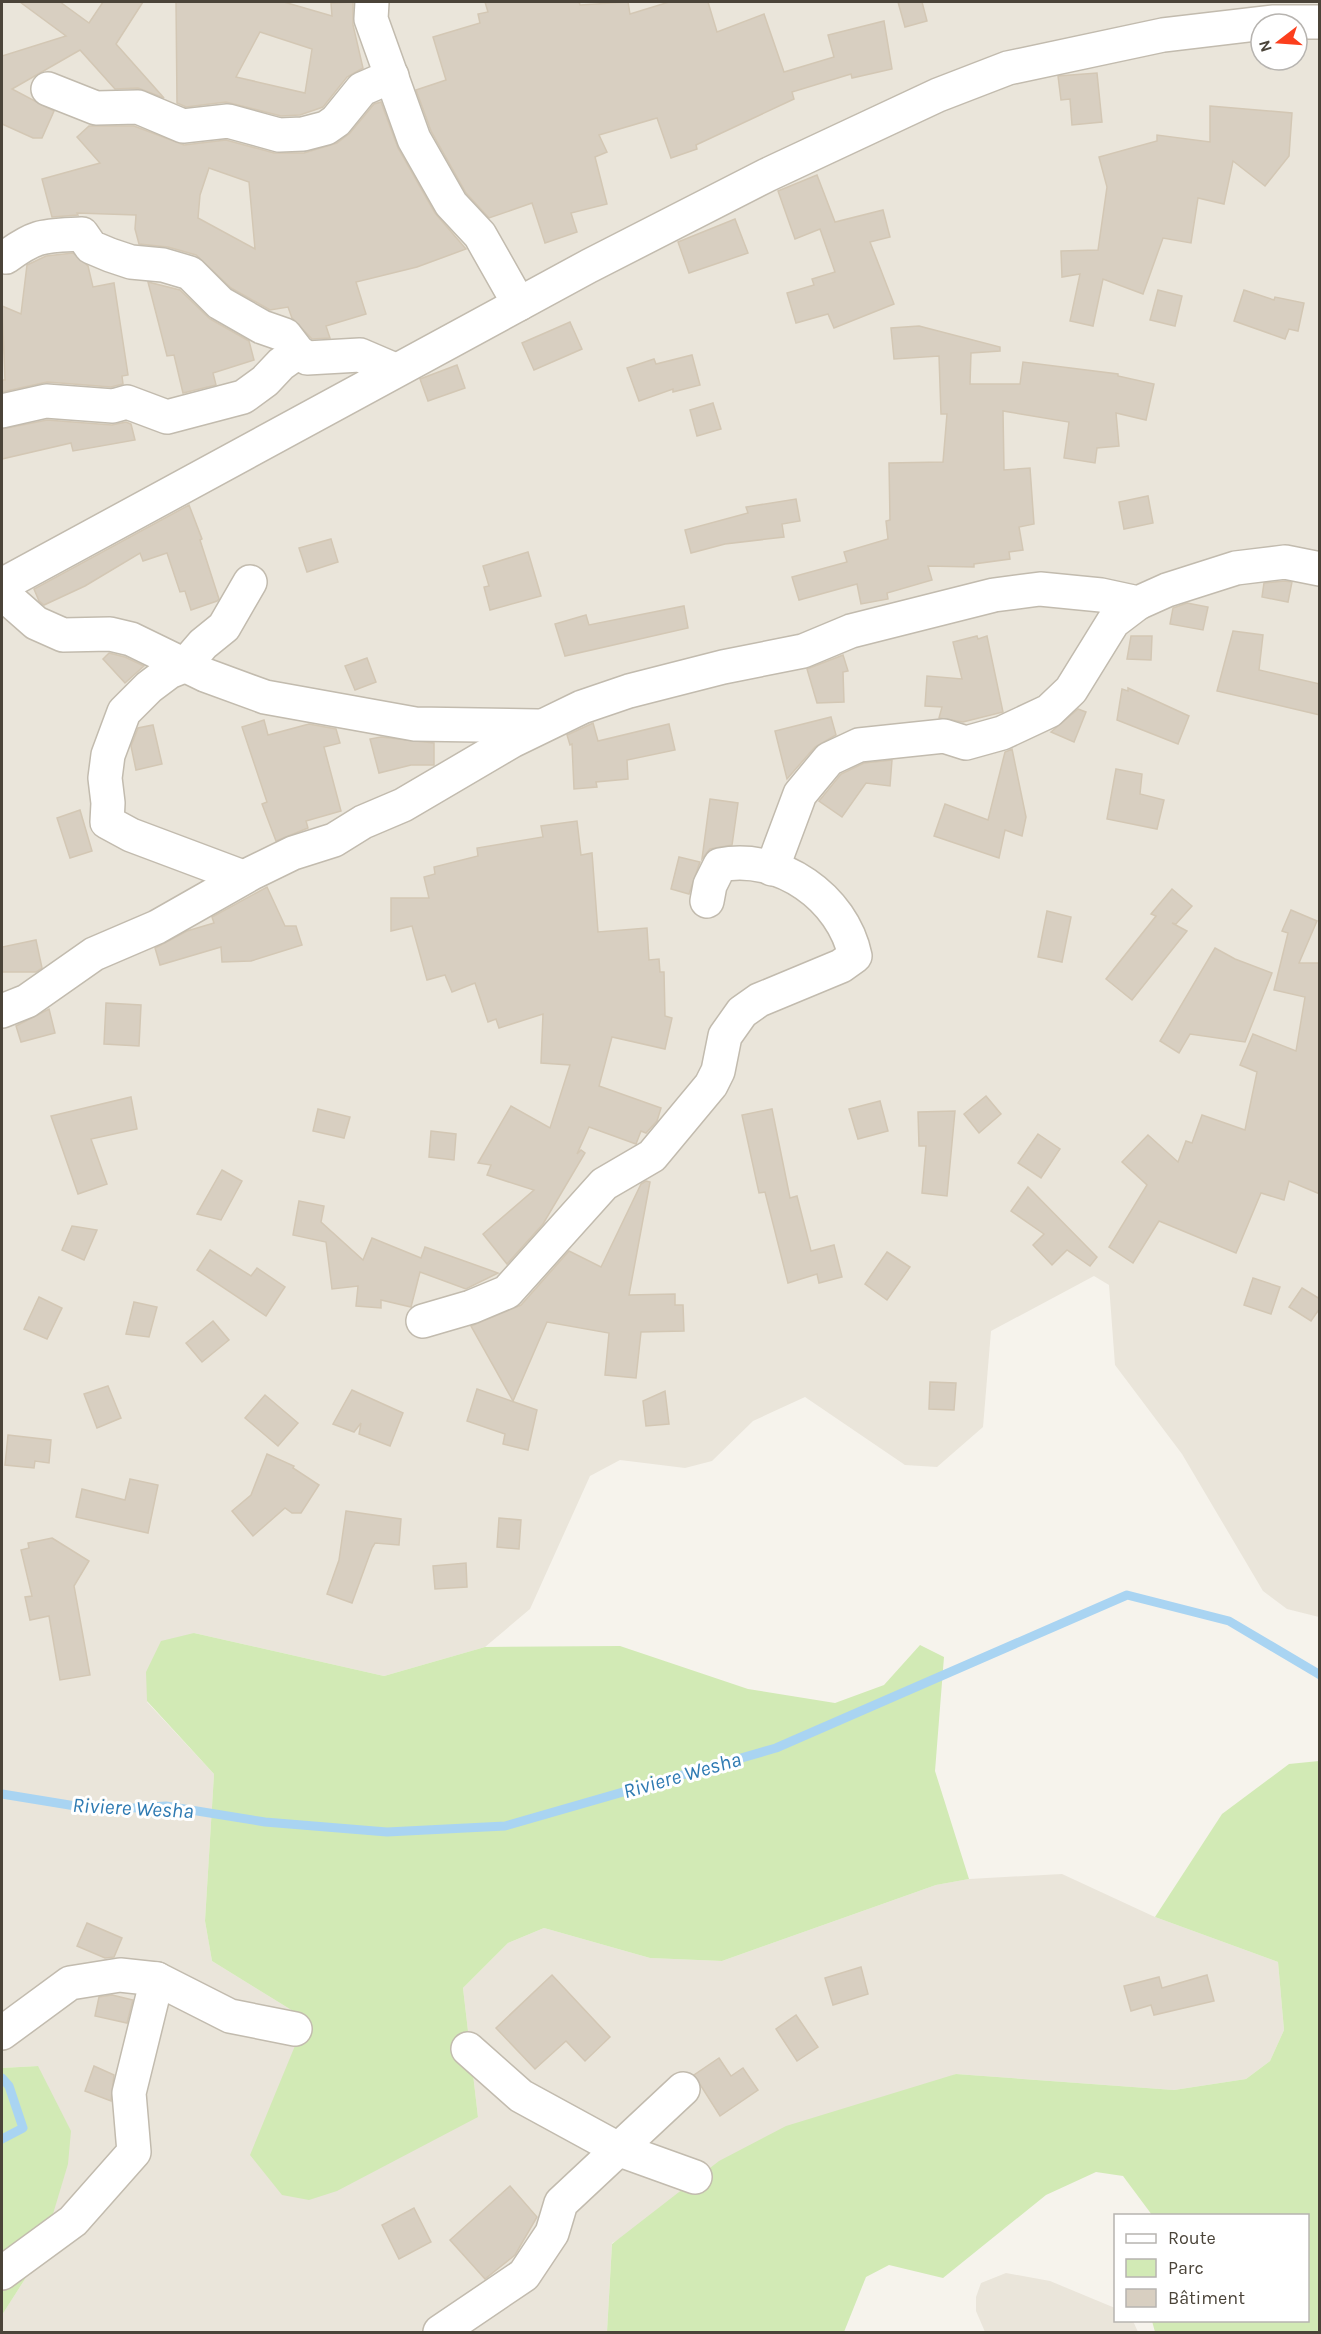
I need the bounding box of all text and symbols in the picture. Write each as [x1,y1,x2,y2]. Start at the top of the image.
north arrow [1249,12,1309,72]
text: N [1254,38,1276,55]
water label: Riviere Wesha [620,1747,744,1803]
water label: Riviere Wesha [72,1793,194,1823]
legend [1114,2214,1309,2322]
text: Route [1168,2227,1216,2249]
text: Parc [1168,2257,1204,2279]
text: Bâtiment [1168,2287,1245,2309]

